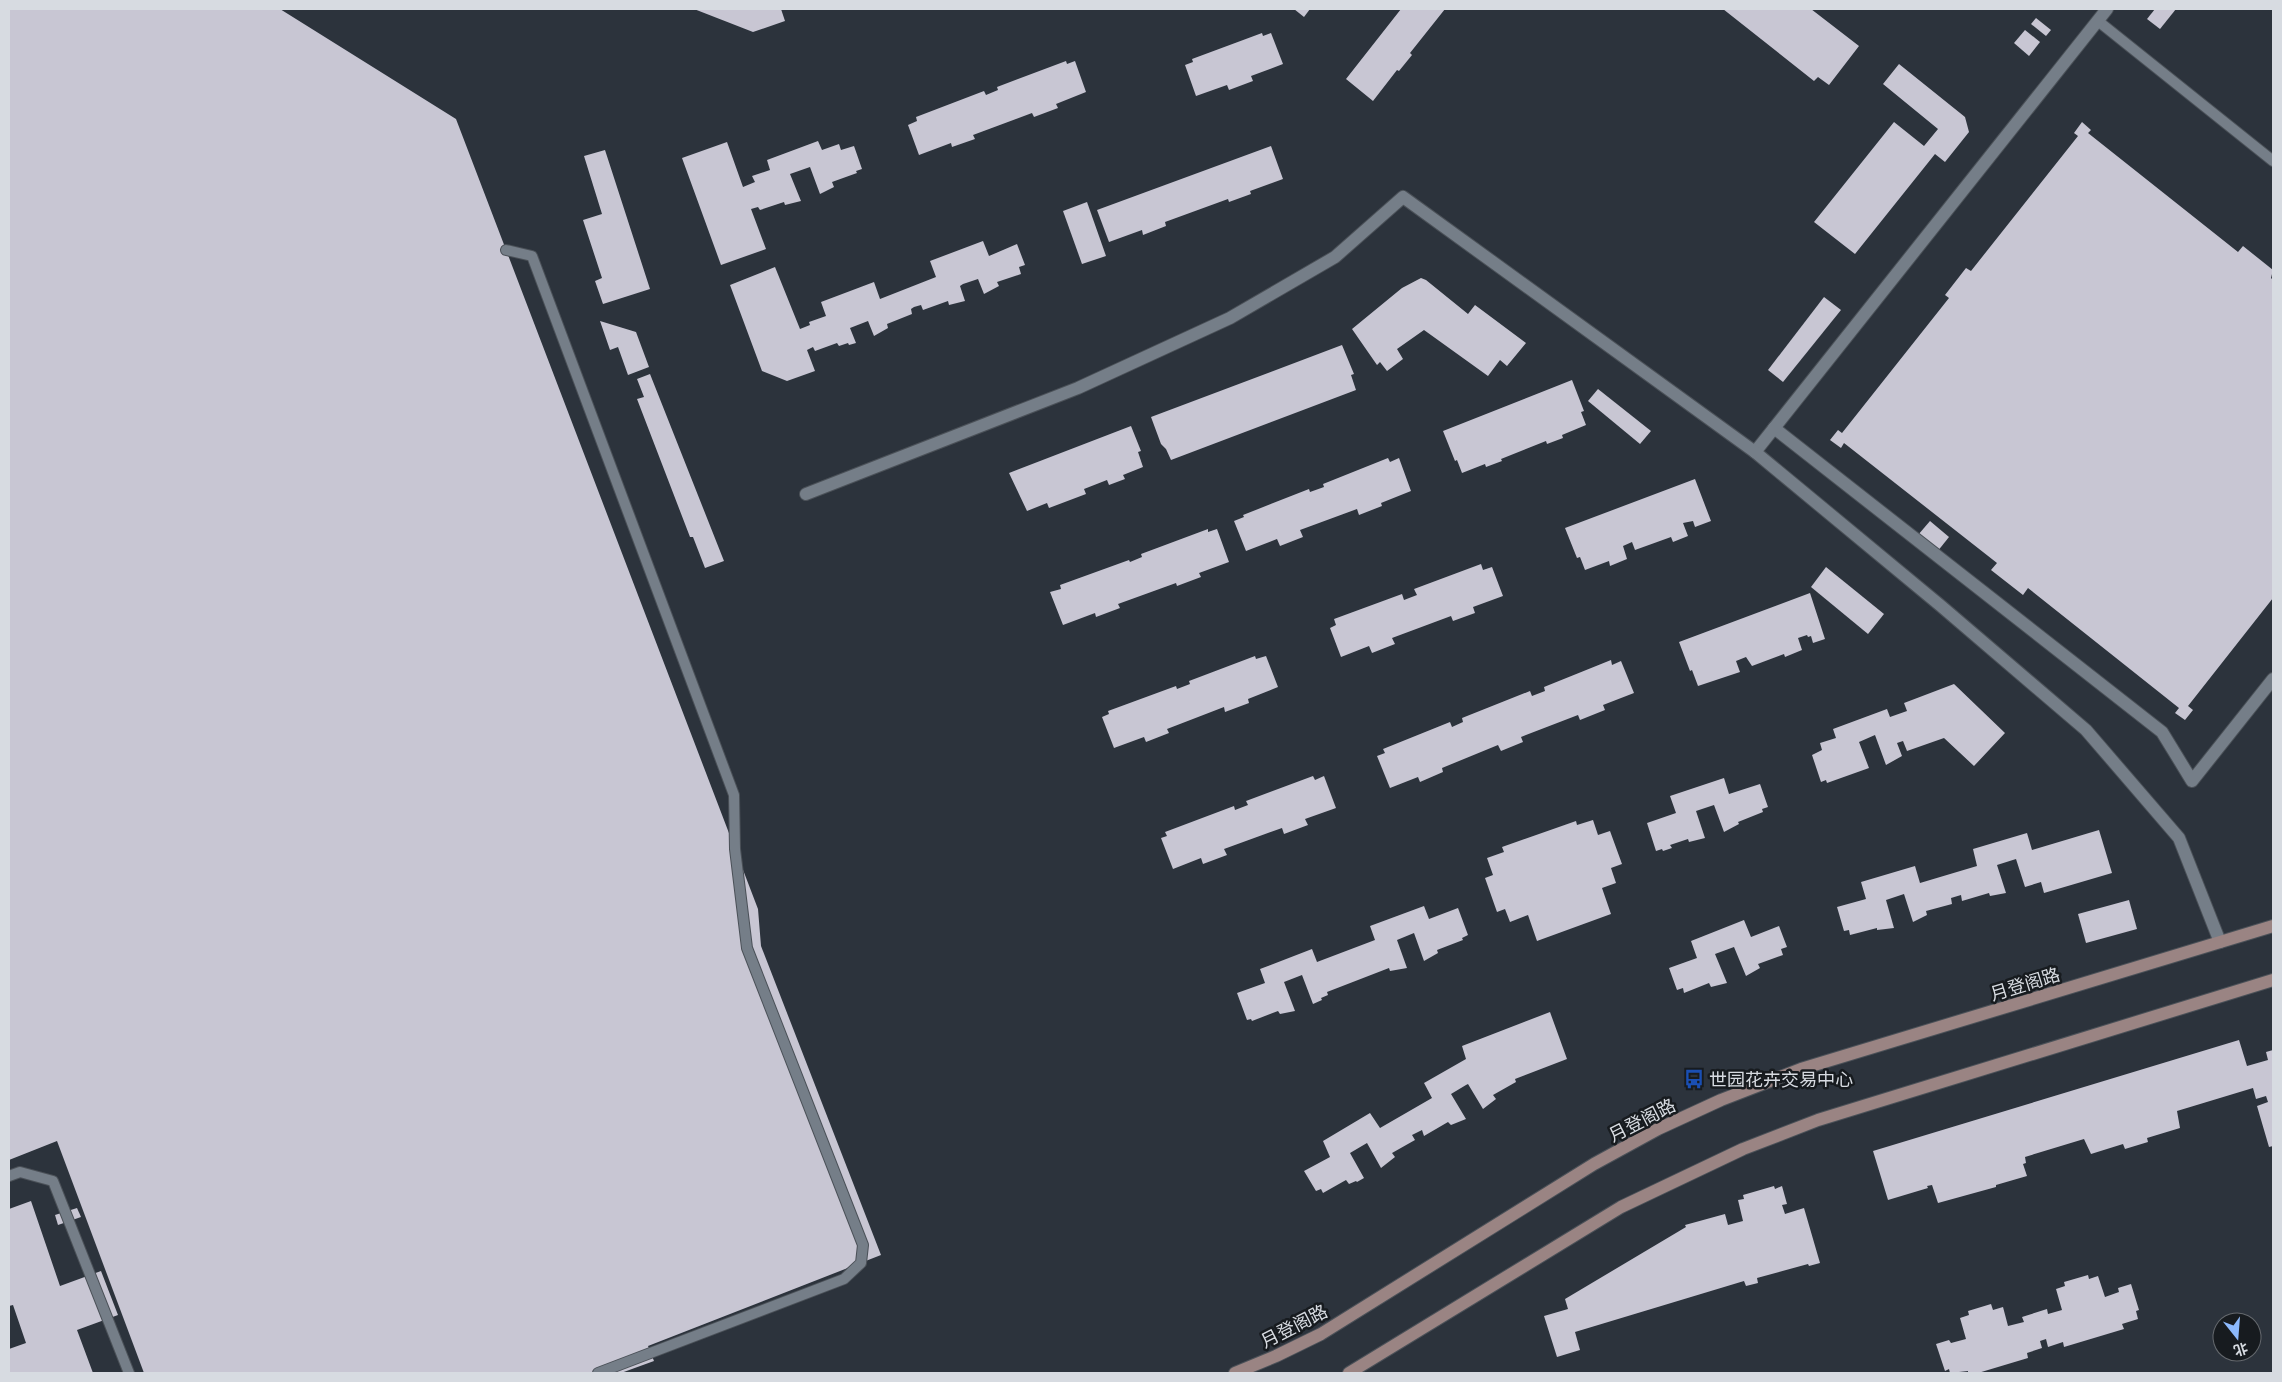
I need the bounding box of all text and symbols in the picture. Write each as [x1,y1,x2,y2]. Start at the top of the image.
street label: 月登阁路 [1987,962,2063,1006]
place label: 世园花卉交易中心 [1709,1067,1853,1092]
bus stop icon: 世园花卉交易中心 [1683,1068,1705,1090]
street label: 月登阁路 [1604,1093,1680,1147]
street label: 月登阁路 [1256,1299,1332,1353]
north arrow [2212,1312,2262,1362]
text: 北 [2231,1338,2250,1361]

